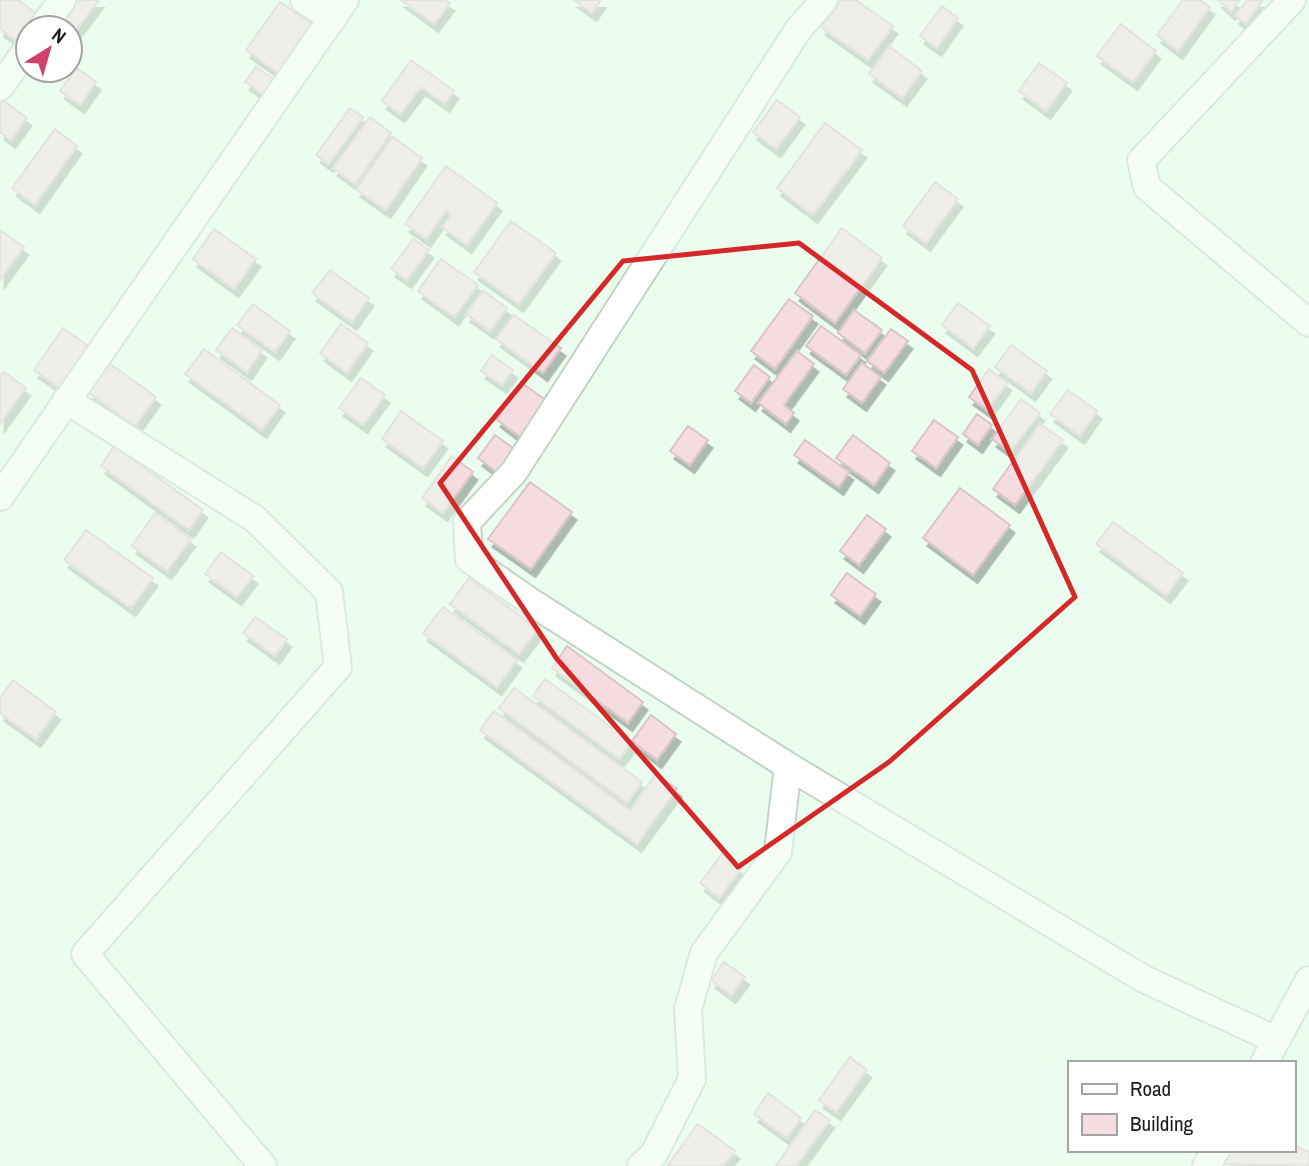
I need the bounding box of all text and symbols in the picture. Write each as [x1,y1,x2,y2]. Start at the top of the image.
north arrow [14,14,84,84]
text: N [47,22,72,49]
legend [1068,1061,1295,1152]
text: Road [1130,1074,1171,1103]
text: Building [1130,1109,1194,1138]

